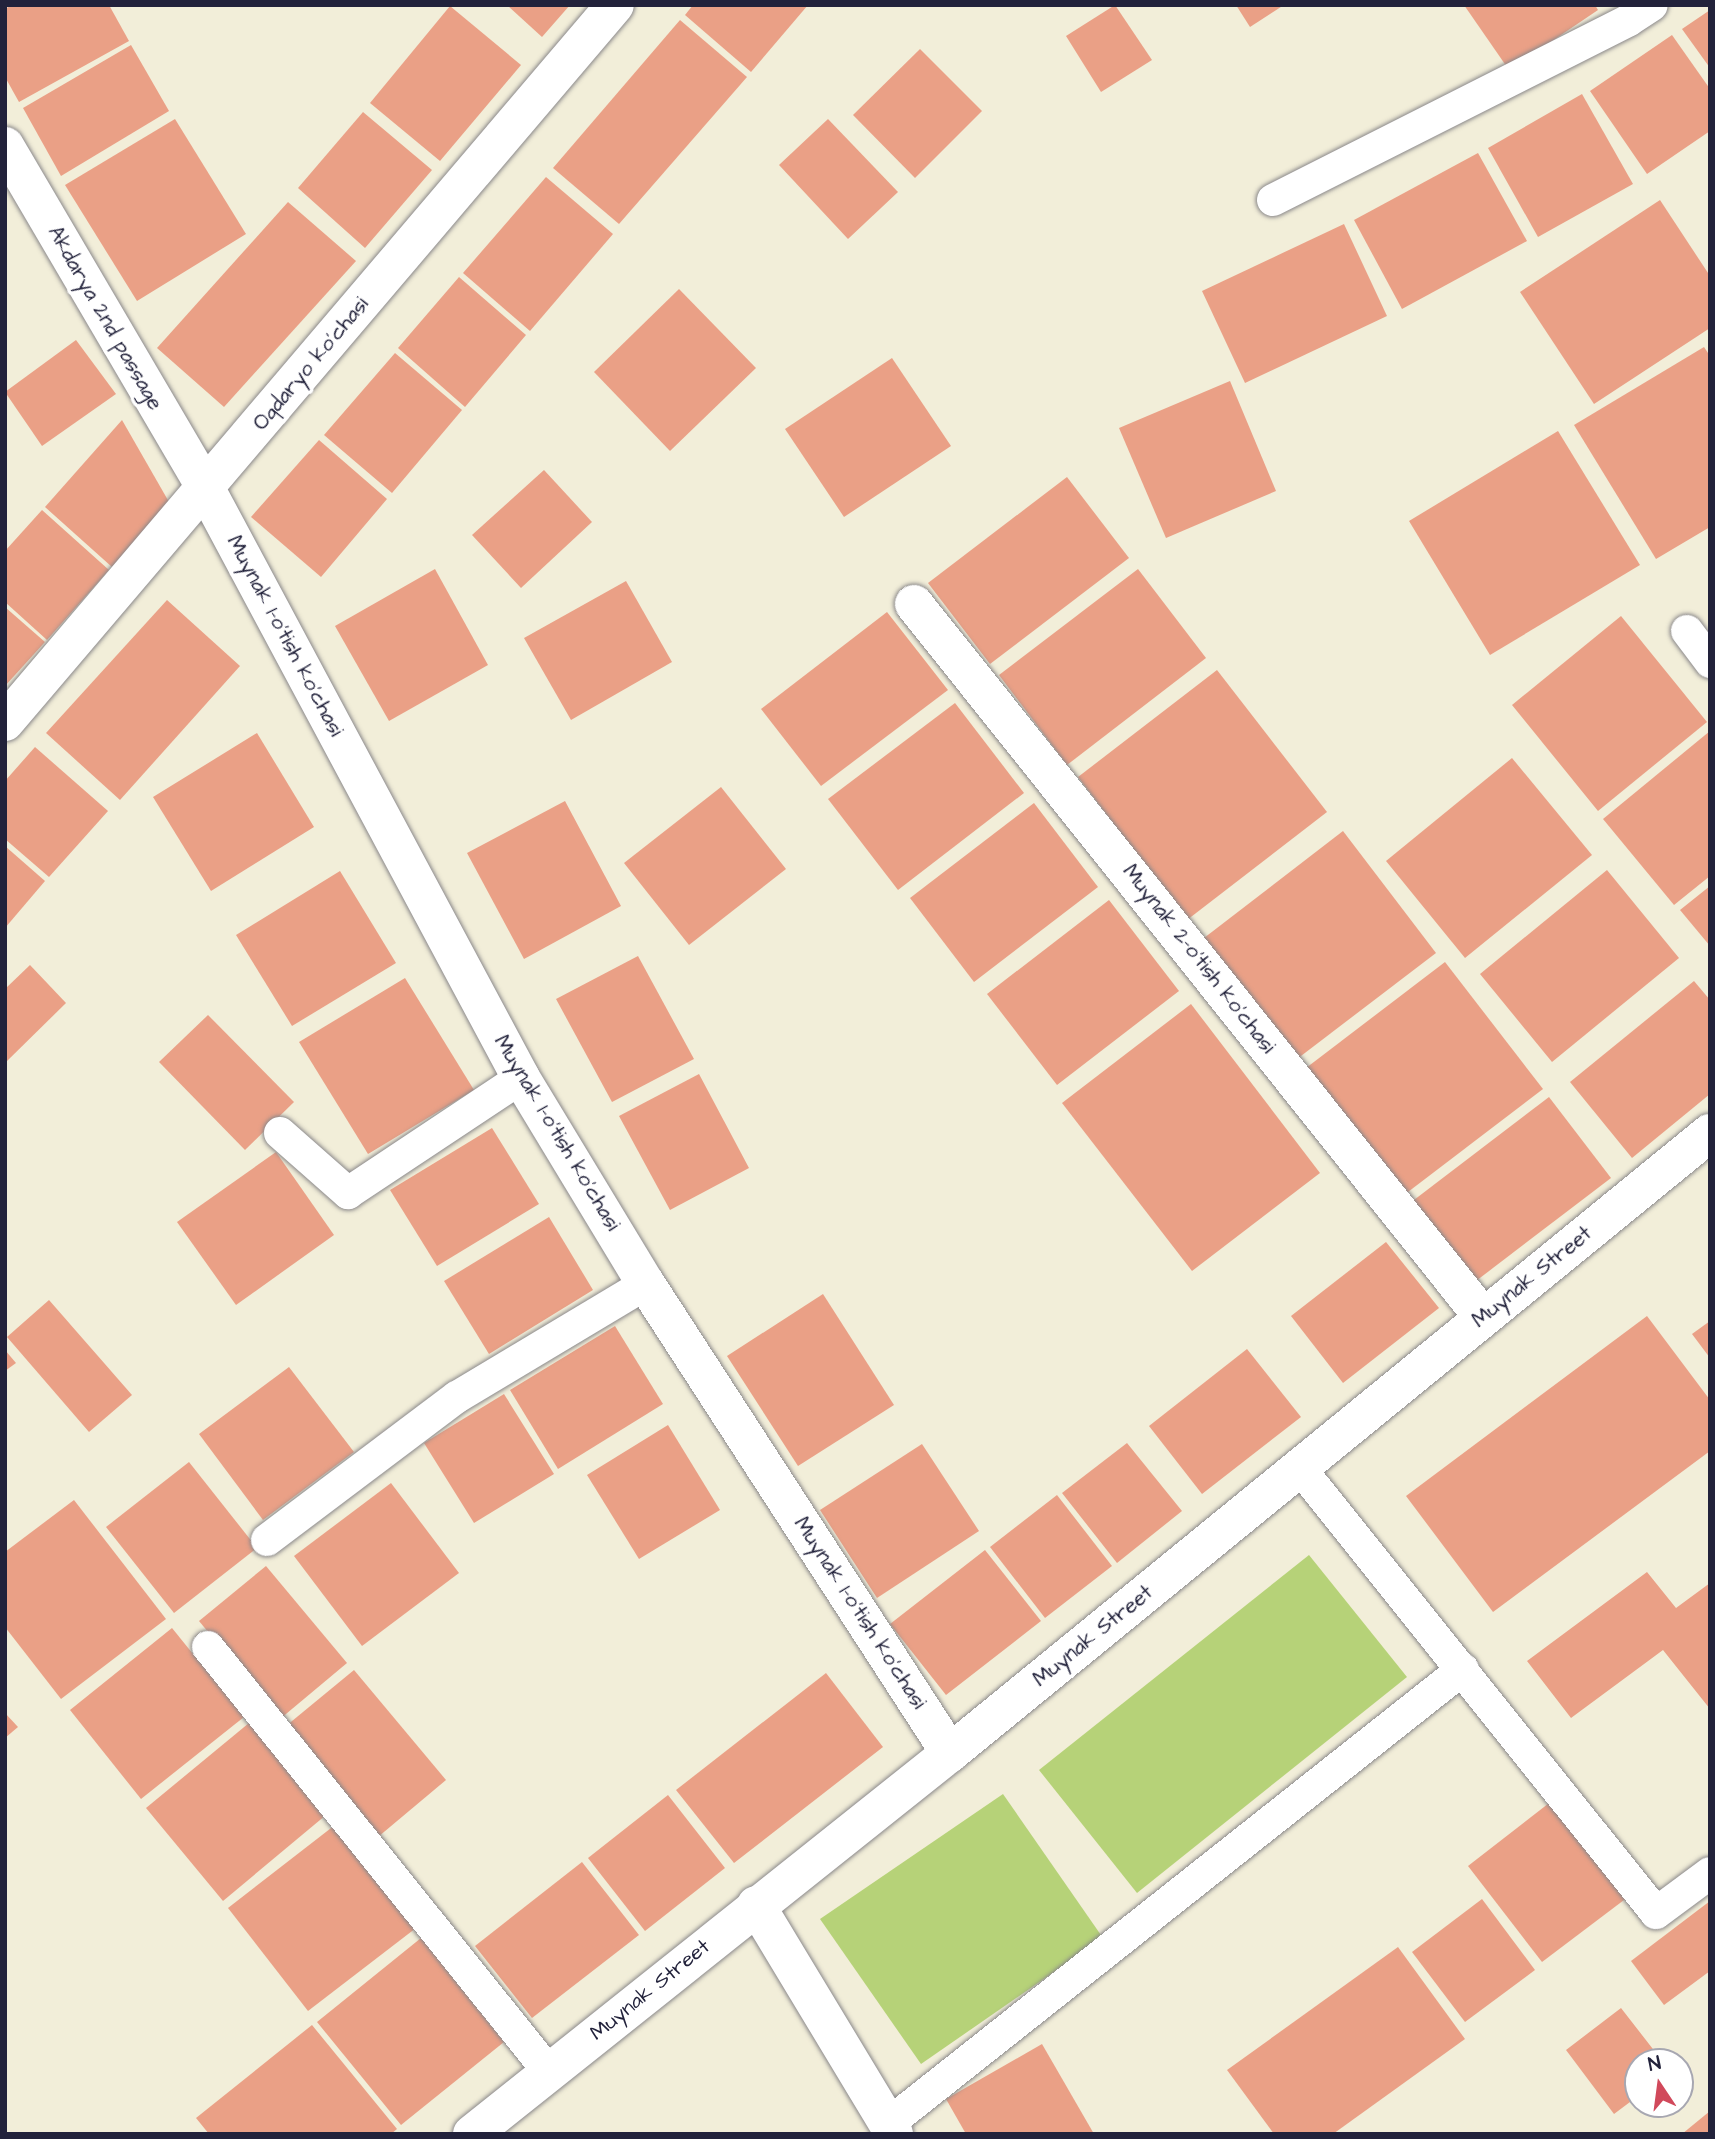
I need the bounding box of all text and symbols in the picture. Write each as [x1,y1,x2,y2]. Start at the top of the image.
street label: Akdarya 2nd passage [42,222,168,414]
street label: Oqdaryo ko'chasi [248,292,374,436]
street label: Muynak 1-o'tish ko'chasi [221,531,349,741]
street label: Muynak 2-o'tish ko'chasi [1117,859,1281,1059]
street label: Muynak 1-o'tish ko'chasi [489,1031,625,1235]
street label: Muynak Street [1467,1221,1597,1333]
street label: Muynak 1-o'tish ko'chasi [789,1512,931,1714]
street label: Muynak Street [1028,1580,1158,1692]
street label: Muynak Street [585,1934,715,2046]
north arrow [1624,2048,1694,2118]
text: N [1646,2050,1663,2078]

